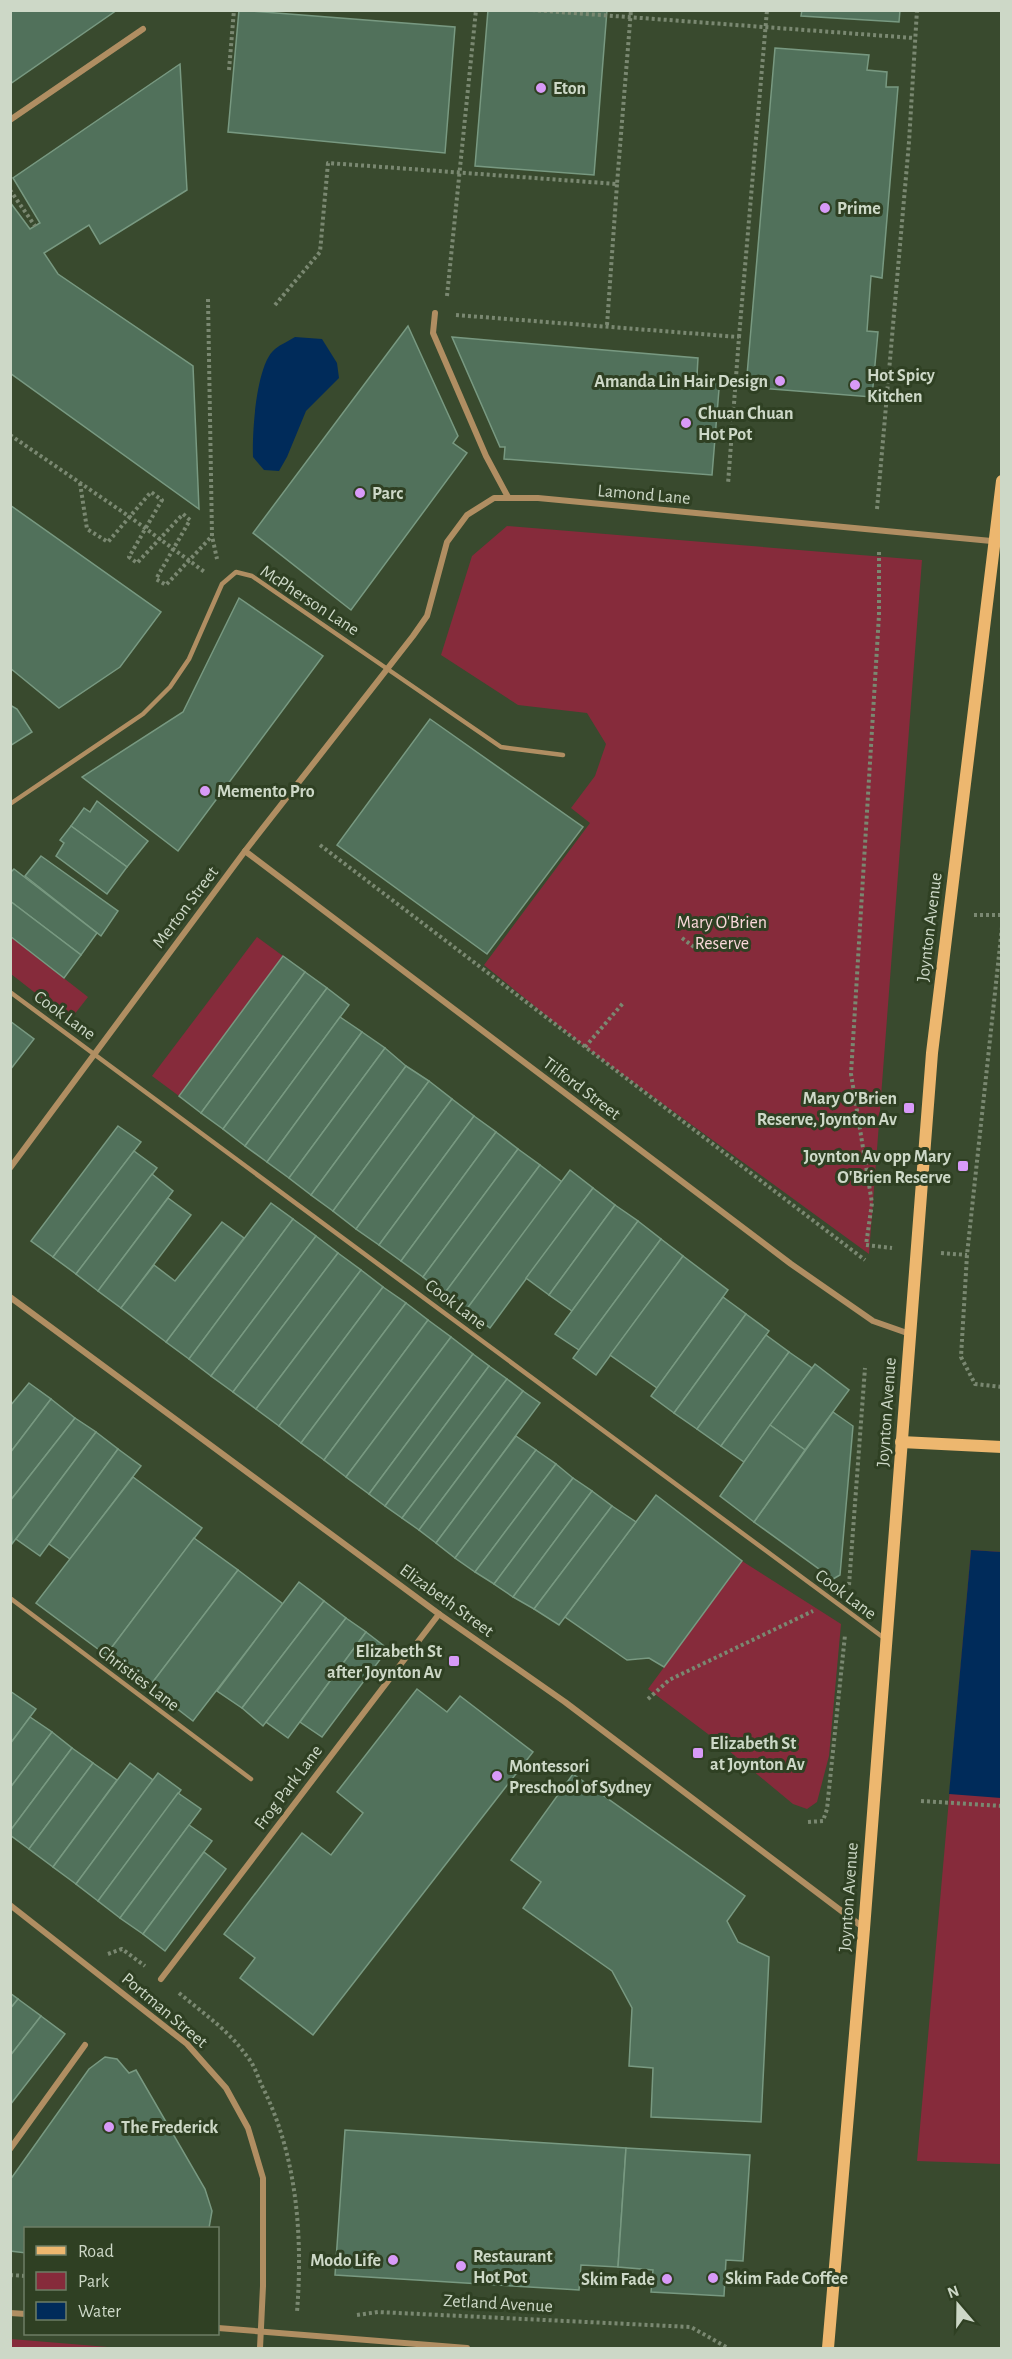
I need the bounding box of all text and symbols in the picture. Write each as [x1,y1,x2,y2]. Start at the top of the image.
place label: Eton [553,80,586,98]
marker: Eton [534,81,548,95]
place label: Prime [837,200,881,218]
marker: Prime [818,201,832,215]
place label: Hot Spicy Kitchen [867,367,936,406]
place label: Amanda Lin Hair Design [594,373,768,391]
marker: Amanda Lin Hair Design [773,374,787,388]
marker: Hot Spicy Kitchen [848,378,862,392]
place label: Chuan Chuan Hot Pot [698,405,794,444]
marker: Chuan Chuan Hot Pot [679,416,693,430]
street label: Lamond Lane [597,482,691,508]
place label: Parc [372,485,403,503]
marker: Parc [353,486,367,500]
street label: McPherson Lane [257,562,362,639]
place label: Memento Pro [217,783,315,801]
marker: Memento Pro [198,784,212,798]
street label: Merton Street [150,863,222,952]
street label: Joynton Avenue [914,872,946,983]
park label: Mary O'Brien Reserve [677,914,767,953]
street label: Cook Lane [30,988,98,1044]
street label: Tilford Street [539,1054,624,1124]
place label: Mary O'Brien Reserve, Joynton Av [757,1090,897,1129]
marker: Mary O'Brien Reserve, Joynton Av [902,1101,916,1115]
place label: Joynton Av opp Mary O'Brien Reserve [804,1148,952,1187]
marker: Joynton Av opp Mary O'Brien Reserve [956,1159,970,1173]
street label: Cook Lane [422,1276,489,1333]
street label: Joynton Avenue [874,1357,900,1467]
street label: Elizabeth Street [396,1561,497,1641]
street label: Cook Lane [812,1566,879,1623]
street label: Christies Lane [94,1643,182,1715]
place label: Elizabeth St after Joynton Av [327,1643,442,1682]
marker: Elizabeth St after Joynton Av [447,1654,461,1668]
place label: Elizabeth St at Joynton Av [710,1735,805,1774]
street label: Frog Park Lane [251,1742,326,1833]
marker: Elizabeth St at Joynton Av [691,1746,705,1760]
place label: Montessori Preschool of Sydney [509,1758,652,1797]
marker: Montessori Preschool of Sydney [490,1769,504,1783]
street label: Joynton Avenue [836,1842,862,1952]
street label: Portman Street [118,1970,211,2052]
place label: The Frederick [121,2119,218,2137]
marker: The Frederick [102,2120,116,2134]
legend [24,2227,219,2335]
text: Road [78,2243,114,2261]
place label: Restaurant Hot Pot [473,2248,553,2287]
place label: Modo Life [310,2252,381,2270]
marker: Modo Life [386,2253,400,2267]
marker: Restaurant Hot Pot [454,2259,468,2273]
place label: Skim Fade Coffee [725,2270,848,2288]
place label: Skim Fade [581,2271,655,2289]
marker: Skim Fade Coffee [706,2271,720,2285]
marker: Skim Fade [660,2272,674,2286]
text: Park [78,2273,110,2291]
north arrow [928,2275,988,2335]
text: N [945,2282,961,2301]
street label: Zetland Avenue [443,2292,553,2316]
text: Water [78,2303,121,2321]

